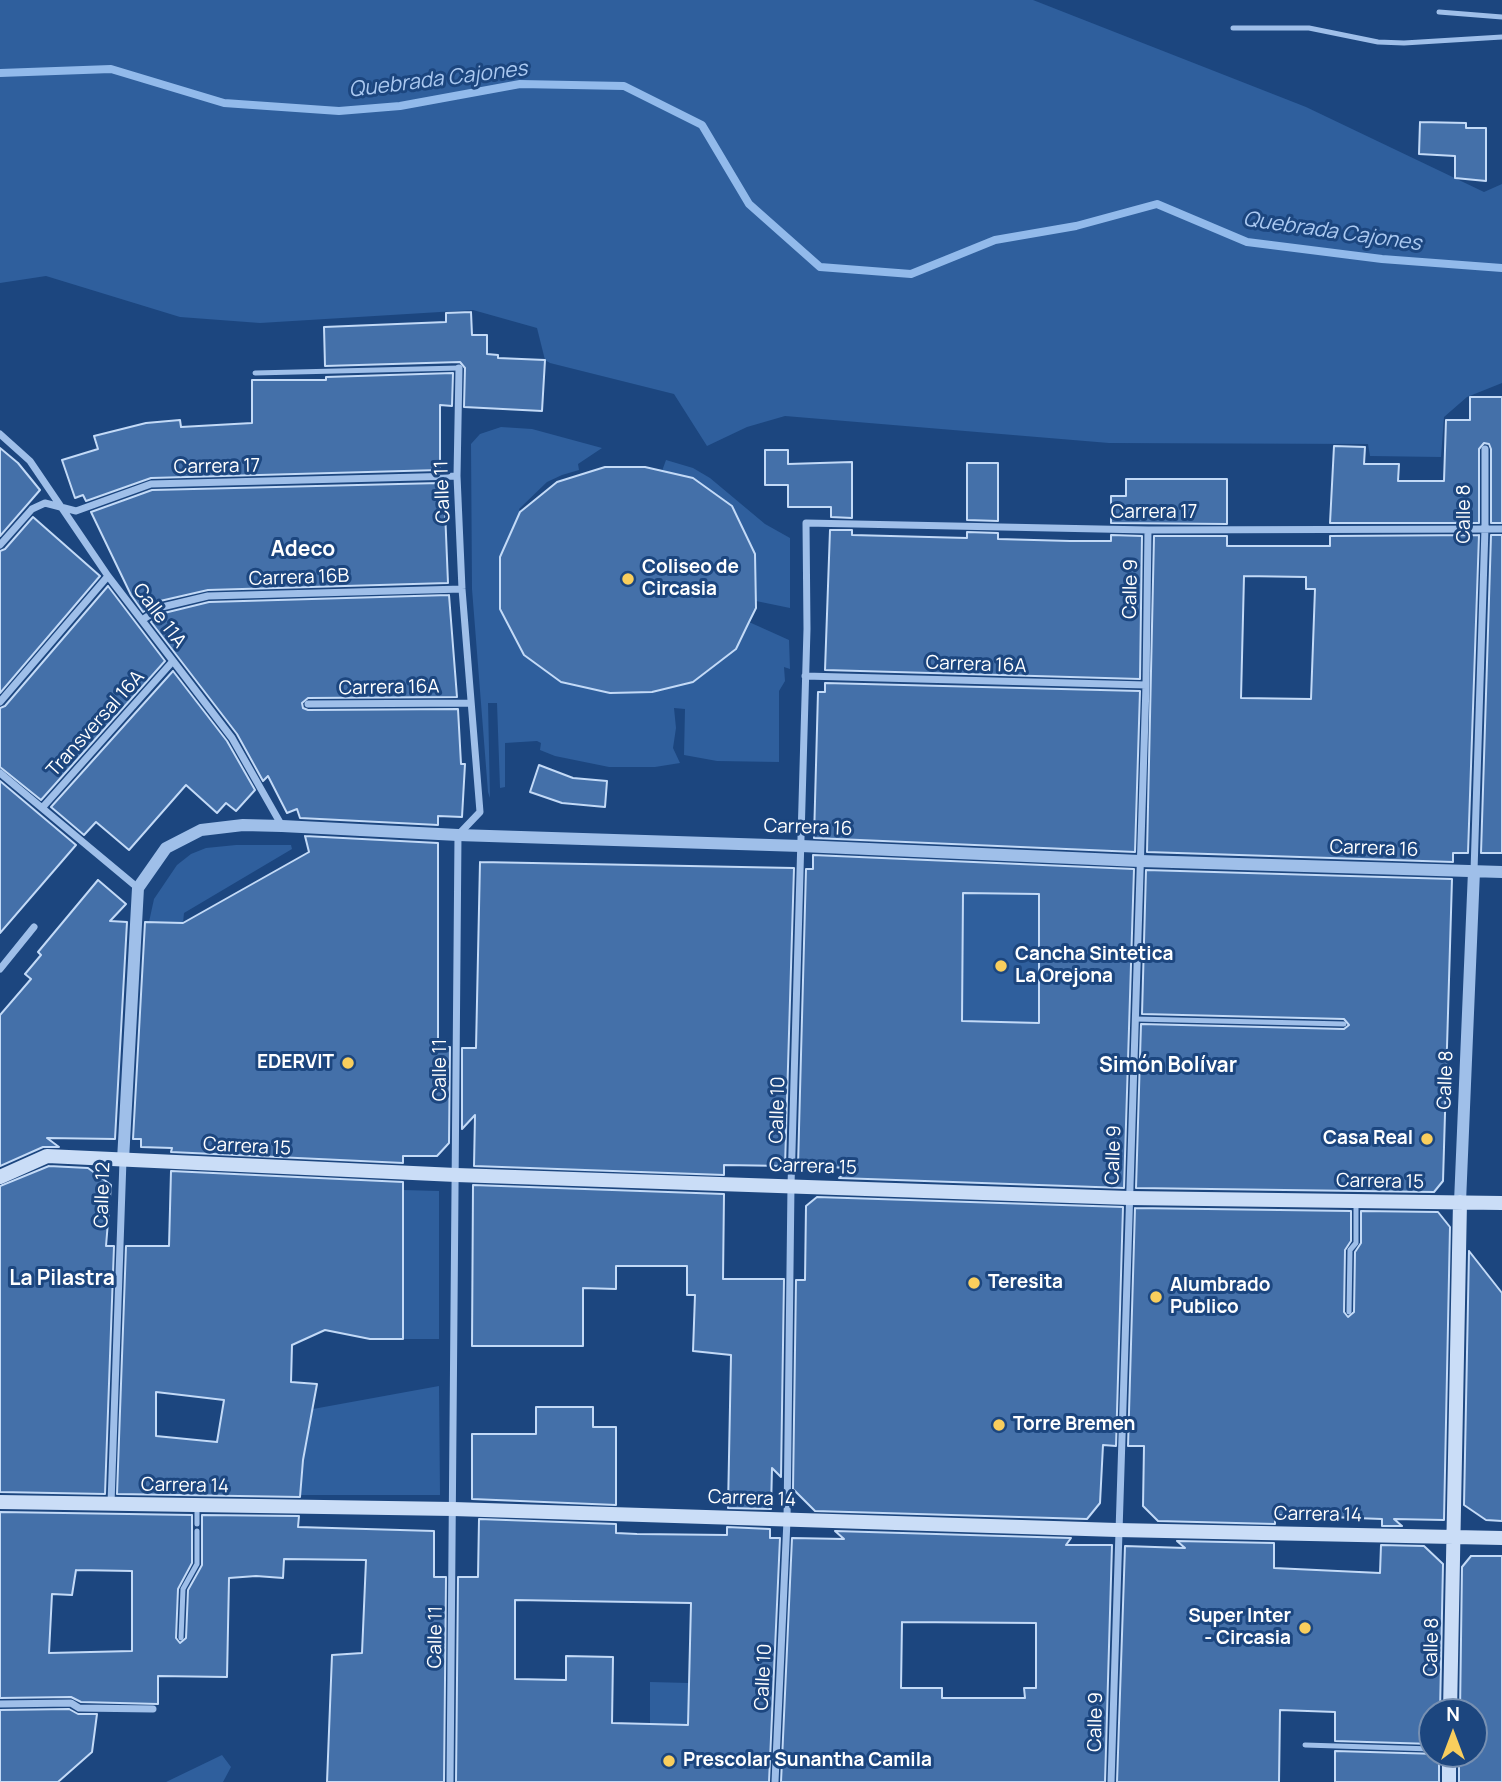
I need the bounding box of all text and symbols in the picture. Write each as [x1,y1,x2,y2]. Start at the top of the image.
water label: Quebrada Cajones [347,57,529,103]
water label: Quebrada Cajones [1241,207,1423,257]
street label: Carrera 17 [174,455,260,479]
street label: Calle 11 [431,460,455,524]
street label: Calle 8 [1454,485,1476,543]
street label: Carrera 17 [1111,502,1197,524]
district label: Adeco [271,537,335,563]
place label: Coliseo de Circasia [642,557,739,601]
street label: Calle 9 [1119,559,1143,619]
street label: Carrera 16B [248,565,350,591]
marker: Coliseo de Circasia [620,571,636,587]
street label: Calle 11A [127,579,191,653]
street label: Carrera 16A [925,652,1027,678]
street label: Transversal 16A [42,666,150,782]
street label: Carrera 16A [338,676,440,700]
street label: Carrera 16 [763,815,853,841]
street label: Carrera 16 [1329,836,1419,862]
place label: Cancha Sintetica La Orejona [1015,944,1173,988]
marker: Cancha Sintetica La Orejona [993,958,1009,974]
street label: Calle 11 [430,1039,452,1101]
street label: Calle 8 [1434,1050,1458,1110]
place label: EDERVIT [257,1052,334,1074]
district label: Simón Bolívar [1099,1053,1237,1079]
marker: EDERVIT [340,1055,356,1071]
street label: Calle 10 [765,1076,791,1144]
street label: Calle 9 [1102,1125,1126,1185]
place label: Casa Real [1323,1128,1413,1150]
marker: Casa Real [1419,1131,1435,1147]
street label: Carrera 15 [202,1133,292,1161]
street label: Carrera 15 [769,1154,857,1180]
street label: Calle 12 [90,1162,116,1228]
street label: Carrera 15 [1336,1170,1424,1194]
district label: La Pilastra [9,1266,115,1292]
place label: Teresita [988,1272,1063,1294]
marker: Teresita [966,1275,982,1291]
place label: Alumbrado Publico [1170,1275,1270,1319]
marker: Alumbrado Publico [1148,1289,1164,1305]
place label: Torre Bremen [1013,1414,1135,1436]
marker: Torre Bremen [991,1417,1007,1433]
street label: Carrera 14 [141,1474,229,1498]
street label: Carrera 14 [708,1486,796,1512]
street label: Carrera 14 [1274,1503,1362,1527]
street label: Calle 11 [424,1605,448,1669]
place label: Super Inter - Circasia [1188,1606,1291,1650]
street label: Calle 8 [1420,1617,1444,1677]
marker: Super Inter - Circasia [1297,1620,1313,1636]
street label: Calle 10 [751,1643,777,1711]
street label: Calle 9 [1084,1692,1108,1752]
north arrow [1418,1698,1488,1768]
text: N [1446,1701,1460,1727]
place label: Prescolar Sunantha Camila [683,1750,932,1772]
marker: Prescolar Sunantha Camila [661,1753,677,1769]

